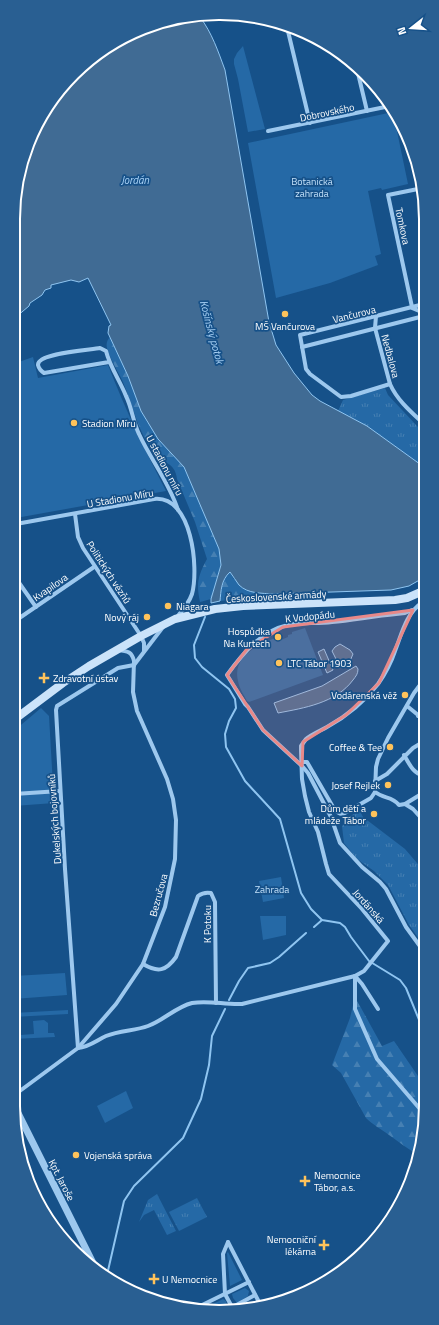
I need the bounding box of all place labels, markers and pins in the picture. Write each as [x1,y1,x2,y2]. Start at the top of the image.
marker: MŠ Vančurova [280,309,290,319]
place label: MŠ Vančurova [255,319,315,334]
place label: Stadion Míru [82,416,136,431]
marker: Stadion Míru [69,418,79,428]
place label: Niagara [176,599,209,614]
marker: Niagara [163,601,173,611]
place label: Nový ráj [105,610,139,625]
marker: Nový ráj [142,612,152,622]
place label: Hospůdka Na Kurtech [223,624,270,651]
marker: Hospůdka Na Kurtech [273,632,283,642]
place label: LTC Tábor 1903 [287,656,352,671]
marker: LTC Tábor 1903 [274,658,284,668]
place label: Zdravotní ústav [53,671,119,686]
marker: Zdravotní ústav [38,672,50,684]
place label: Vodárenská věž [331,688,397,703]
marker: Vodárenská věž [400,690,410,700]
place label: Coffee & Tee [329,740,382,755]
marker: Coffee & Tee [385,742,395,752]
place label: Josef Rejlek [331,778,380,793]
marker: Josef Rejlek [383,780,393,790]
place label: Dům dětí a mládeže Tábor [305,801,367,828]
marker: Dům dětí a mládeže Tábor [369,809,379,819]
place label: Vojenská správa [84,1148,152,1163]
marker: Vojenská správa [71,1150,81,1160]
place label: Nemocnice Tábor, a.s. [314,1168,361,1195]
marker: Nemocnice Tábor, a.s. [299,1175,311,1187]
place label: Nemocniční lékárna [267,1232,317,1259]
marker: Nemocniční lékárna [319,1240,329,1250]
place label: U Nemocnice [162,1272,217,1287]
marker: U Nemocnice [149,1274,159,1284]

